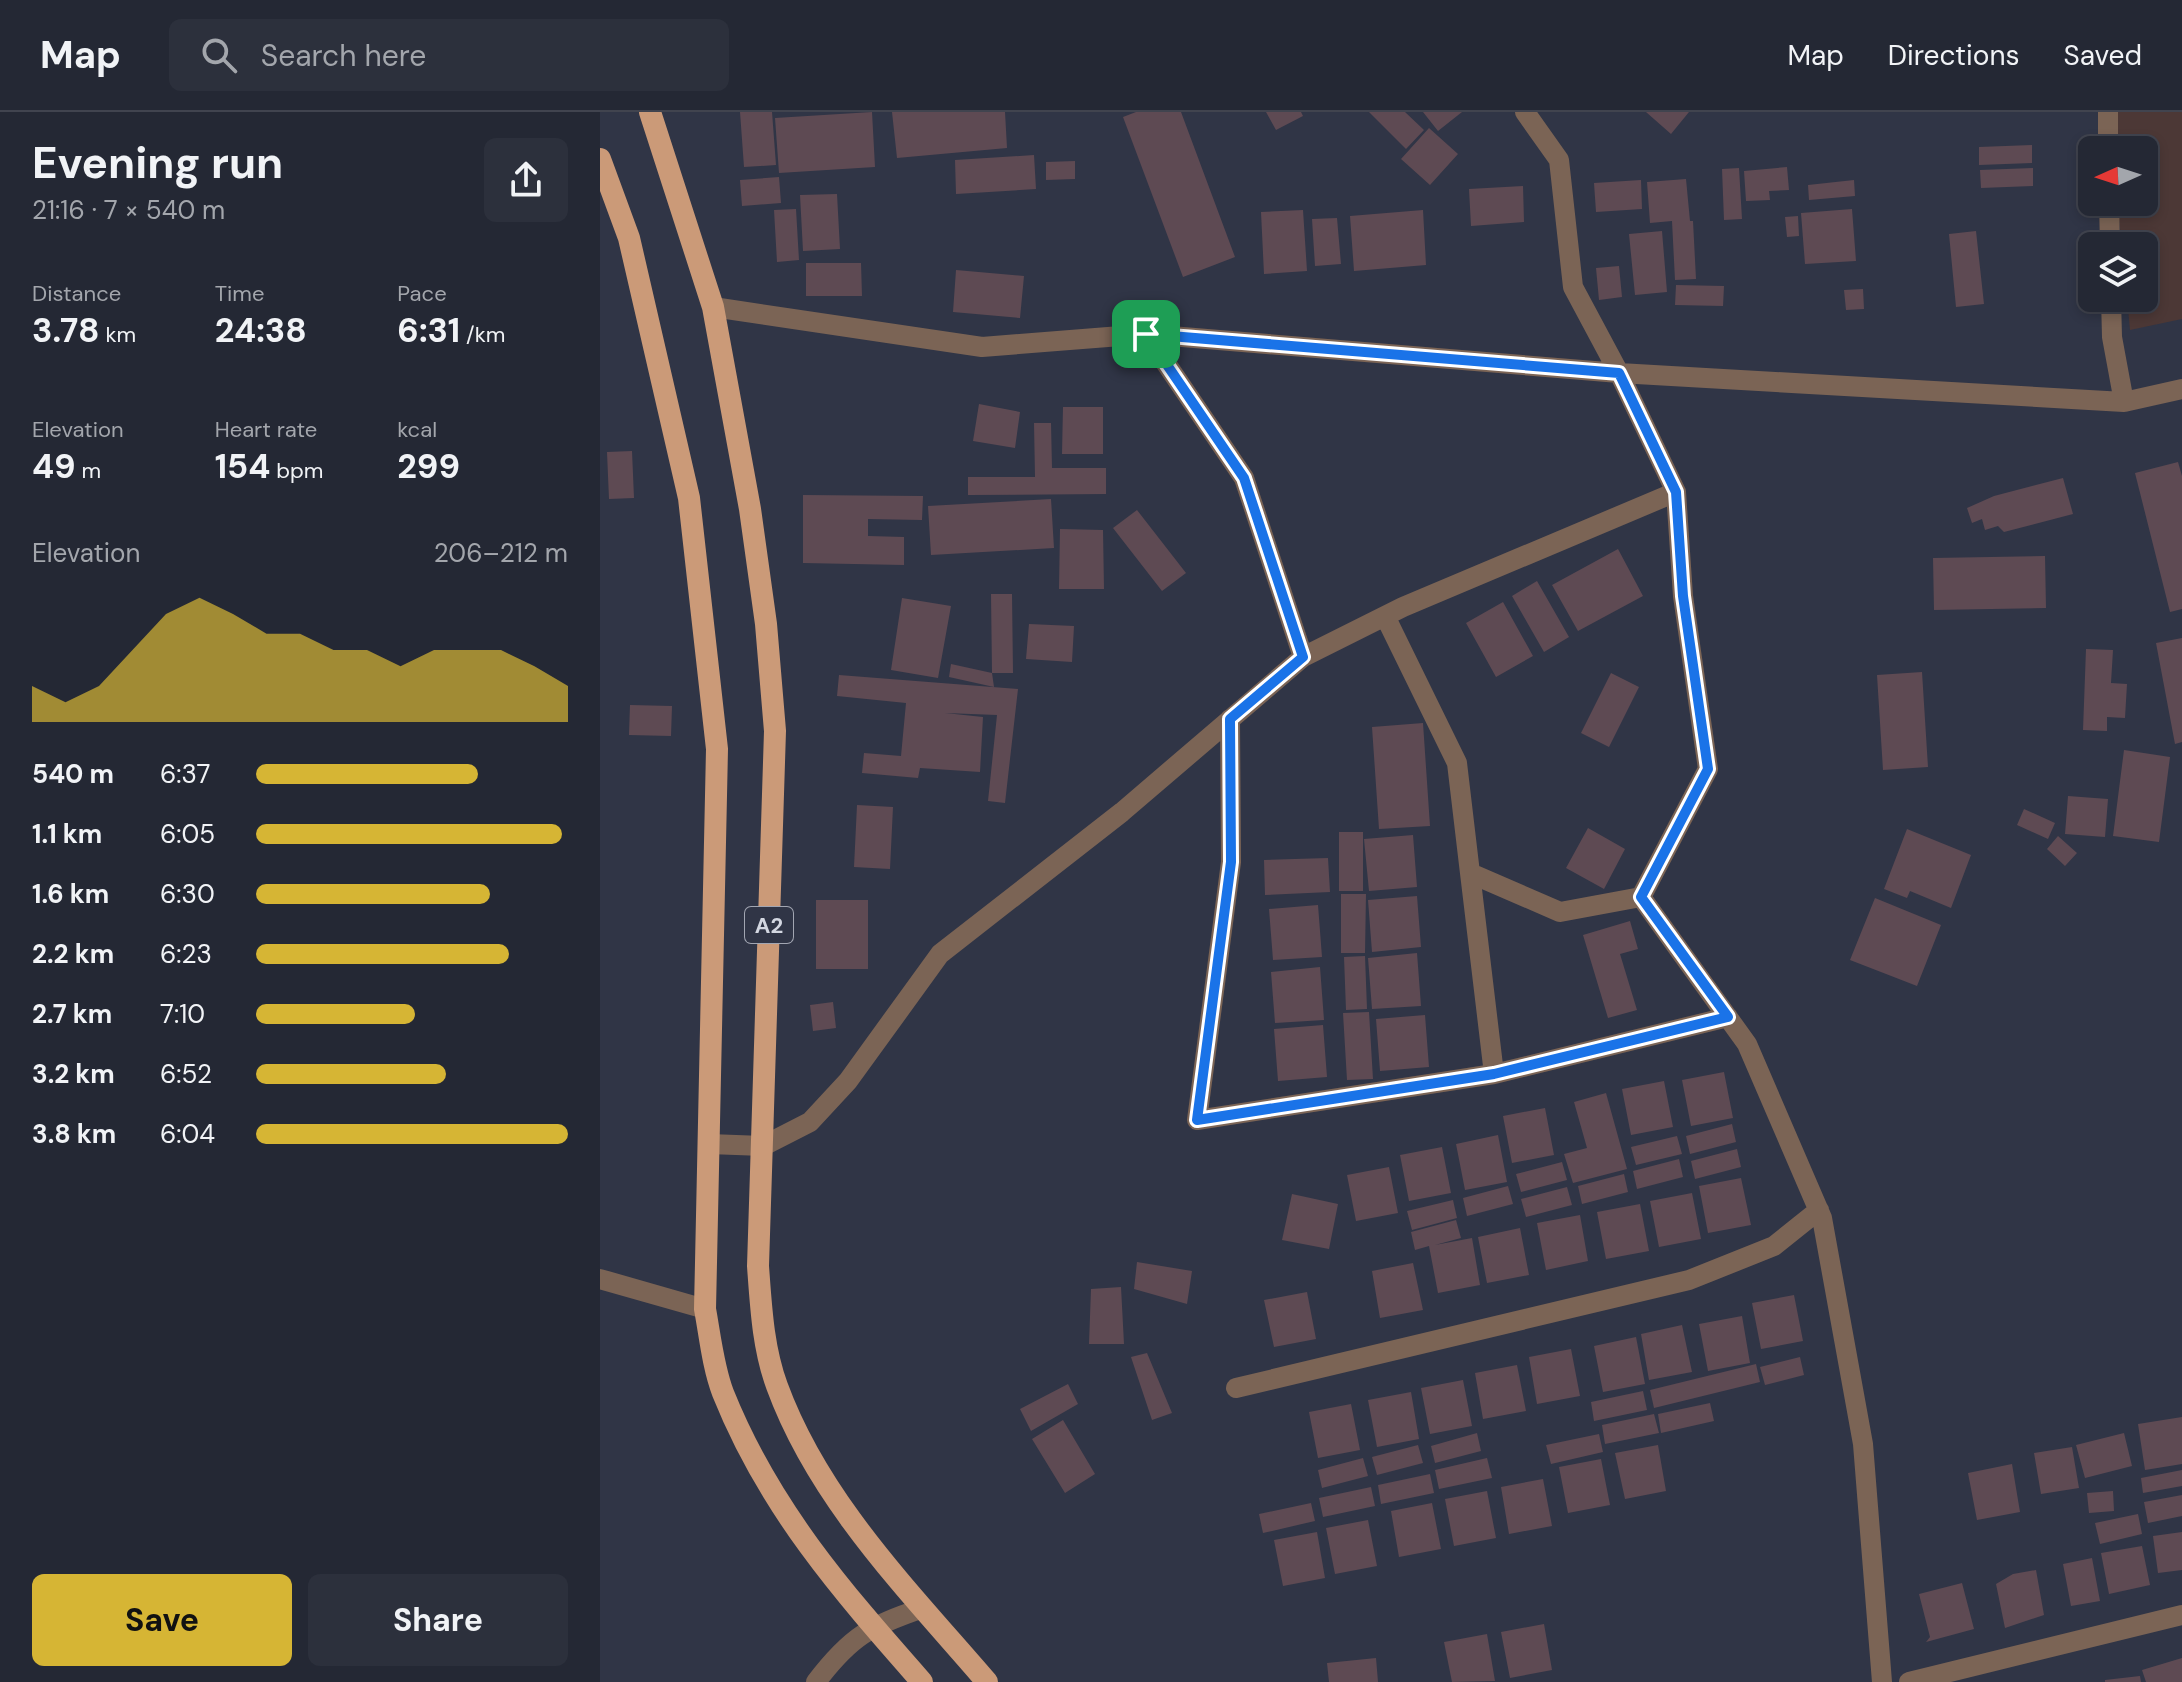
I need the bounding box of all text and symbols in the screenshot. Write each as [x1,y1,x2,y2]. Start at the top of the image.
search box [169,19,729,91]
text: Map [40,30,121,80]
icon: search [197,33,241,77]
text: Search here [261,36,426,75]
text: Map [1787,37,1844,74]
text: Directions [1888,37,2020,74]
text: Saved [2064,37,2142,74]
text: Evening run [32,134,283,192]
north arrow [2078,136,2158,216]
map controls [2078,136,2158,312]
button: share [484,138,568,222]
text: 21:16 · 7 × 540 m [32,193,225,227]
button: layers [2078,232,2158,312]
text: Distance [32,279,121,308]
text: Time [215,279,264,308]
text: Pace [397,279,447,308]
pin [1112,300,1180,368]
text: 3.78 [32,308,100,353]
text: 24:38 [215,308,307,353]
text: 6:31 [397,308,460,353]
icon: arrive [1124,312,1168,356]
text: km [100,320,136,349]
text: /km [460,320,505,349]
text: Elevation [32,415,124,444]
text: Heart rate [215,415,317,444]
text: kcal [397,415,437,444]
text: 49 [32,444,76,489]
text: 154 [215,444,270,489]
text: 299 [397,444,460,489]
text: m [76,456,101,485]
text: bpm [270,456,323,485]
text: Elevation [32,536,140,570]
text: 206–212 m [434,536,568,570]
text: 540 m [32,757,114,791]
text: 6:37 [160,757,210,791]
text: 1.1 km [32,817,102,851]
text: 6:05 [160,817,215,851]
text: 1.6 km [32,877,109,911]
text: 6:30 [160,877,215,911]
road number: A2 [745,907,793,943]
text: 2.2 km [32,937,114,971]
text: 6:23 [160,937,212,971]
text: 2.7 km [32,997,112,1031]
text: 7:10 [160,997,205,1031]
text: 3.2 km [32,1057,115,1091]
text: 6:52 [160,1057,212,1091]
text: 3.8 km [32,1117,116,1151]
text: 6:04 [160,1117,215,1151]
button: Save [32,1574,292,1666]
button: Share [308,1574,568,1666]

